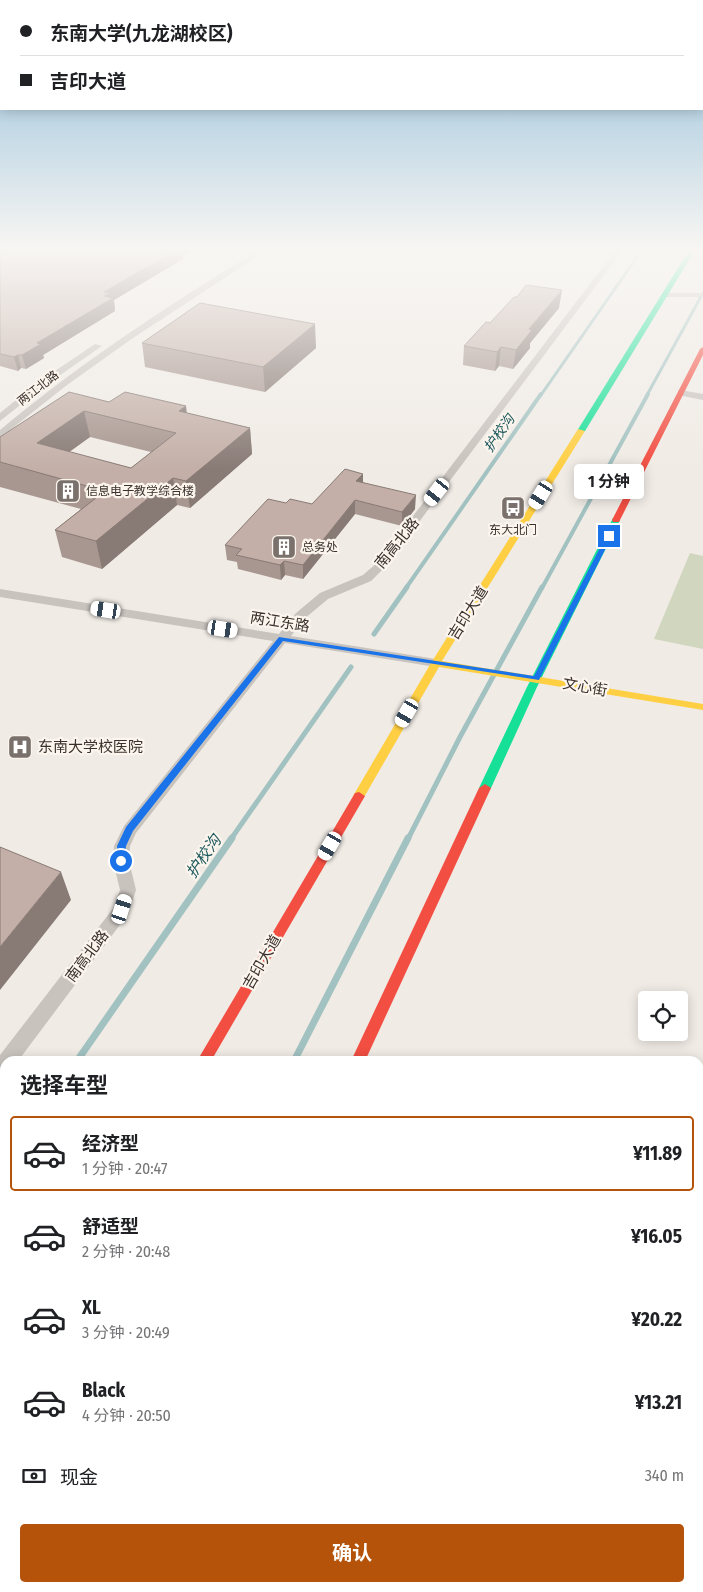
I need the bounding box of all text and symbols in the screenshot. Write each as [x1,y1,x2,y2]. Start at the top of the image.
text: 东南大学(九龙湖校区) [50,22,232,45]
text: 吉印大道 [50,70,126,93]
street label: 两江北路 [15,368,61,408]
water label: 护校沟 [480,410,520,455]
callout: 1 分钟 [574,464,644,498]
text: 1 分钟 [588,472,630,491]
car [421,476,452,508]
building icon: 信息电子教学综合楼 [55,478,81,504]
car [526,478,555,512]
place label: 信息电子教学综合楼 [86,484,194,498]
bus stop icon: 东大北门 [500,495,526,521]
street label: 南高北路 [371,514,423,572]
place label: 东大北门 [489,523,537,537]
route end [598,525,620,547]
building icon: 总务处 [271,534,297,560]
place label: 总务处 [302,540,338,554]
street label: 吉印大道 [444,583,492,643]
car [90,600,121,620]
street label: 两江东路 [249,608,311,636]
car [207,619,238,639]
street label: 文心街 [561,674,609,700]
car [393,696,420,730]
hospital icon: 东南大学校医院 [7,734,33,760]
place label: 东南大学校医院 [38,738,143,756]
car [316,829,343,863]
water label: 护校沟 [182,830,226,881]
route start [110,850,132,872]
car [110,892,133,926]
street label: 南高北路 [62,927,112,985]
street label: 吉印大道 [239,932,285,992]
map controls [638,991,688,1041]
button: locate [638,991,688,1041]
text: 选择车型 [20,1072,108,1099]
icon: car [22,1131,67,1176]
text: 经济型 [82,1132,139,1155]
text: ¥11.89 [633,1142,682,1165]
text: 1 分钟 · 20:47 [82,1159,168,1178]
icon: car [22,1214,67,1259]
text: 舒适型 [82,1215,139,1238]
text: ¥16.05 [631,1225,682,1248]
text: 2 分钟 · 20:48 [82,1242,170,1261]
text: XL [82,1296,101,1319]
icon: car [22,1297,67,1342]
text: ¥20.22 [631,1308,682,1331]
text: 3 分钟 · 20:49 [82,1323,170,1342]
text: Black [82,1379,125,1402]
icon: car [22,1380,67,1425]
text: ¥13.21 [635,1391,682,1414]
text: 4 分钟 · 20:50 [82,1406,171,1425]
icon: cash [20,1462,48,1490]
text: 现金 [60,1466,98,1489]
text: 340 m [645,1466,684,1485]
button: 确认 [20,1524,684,1582]

